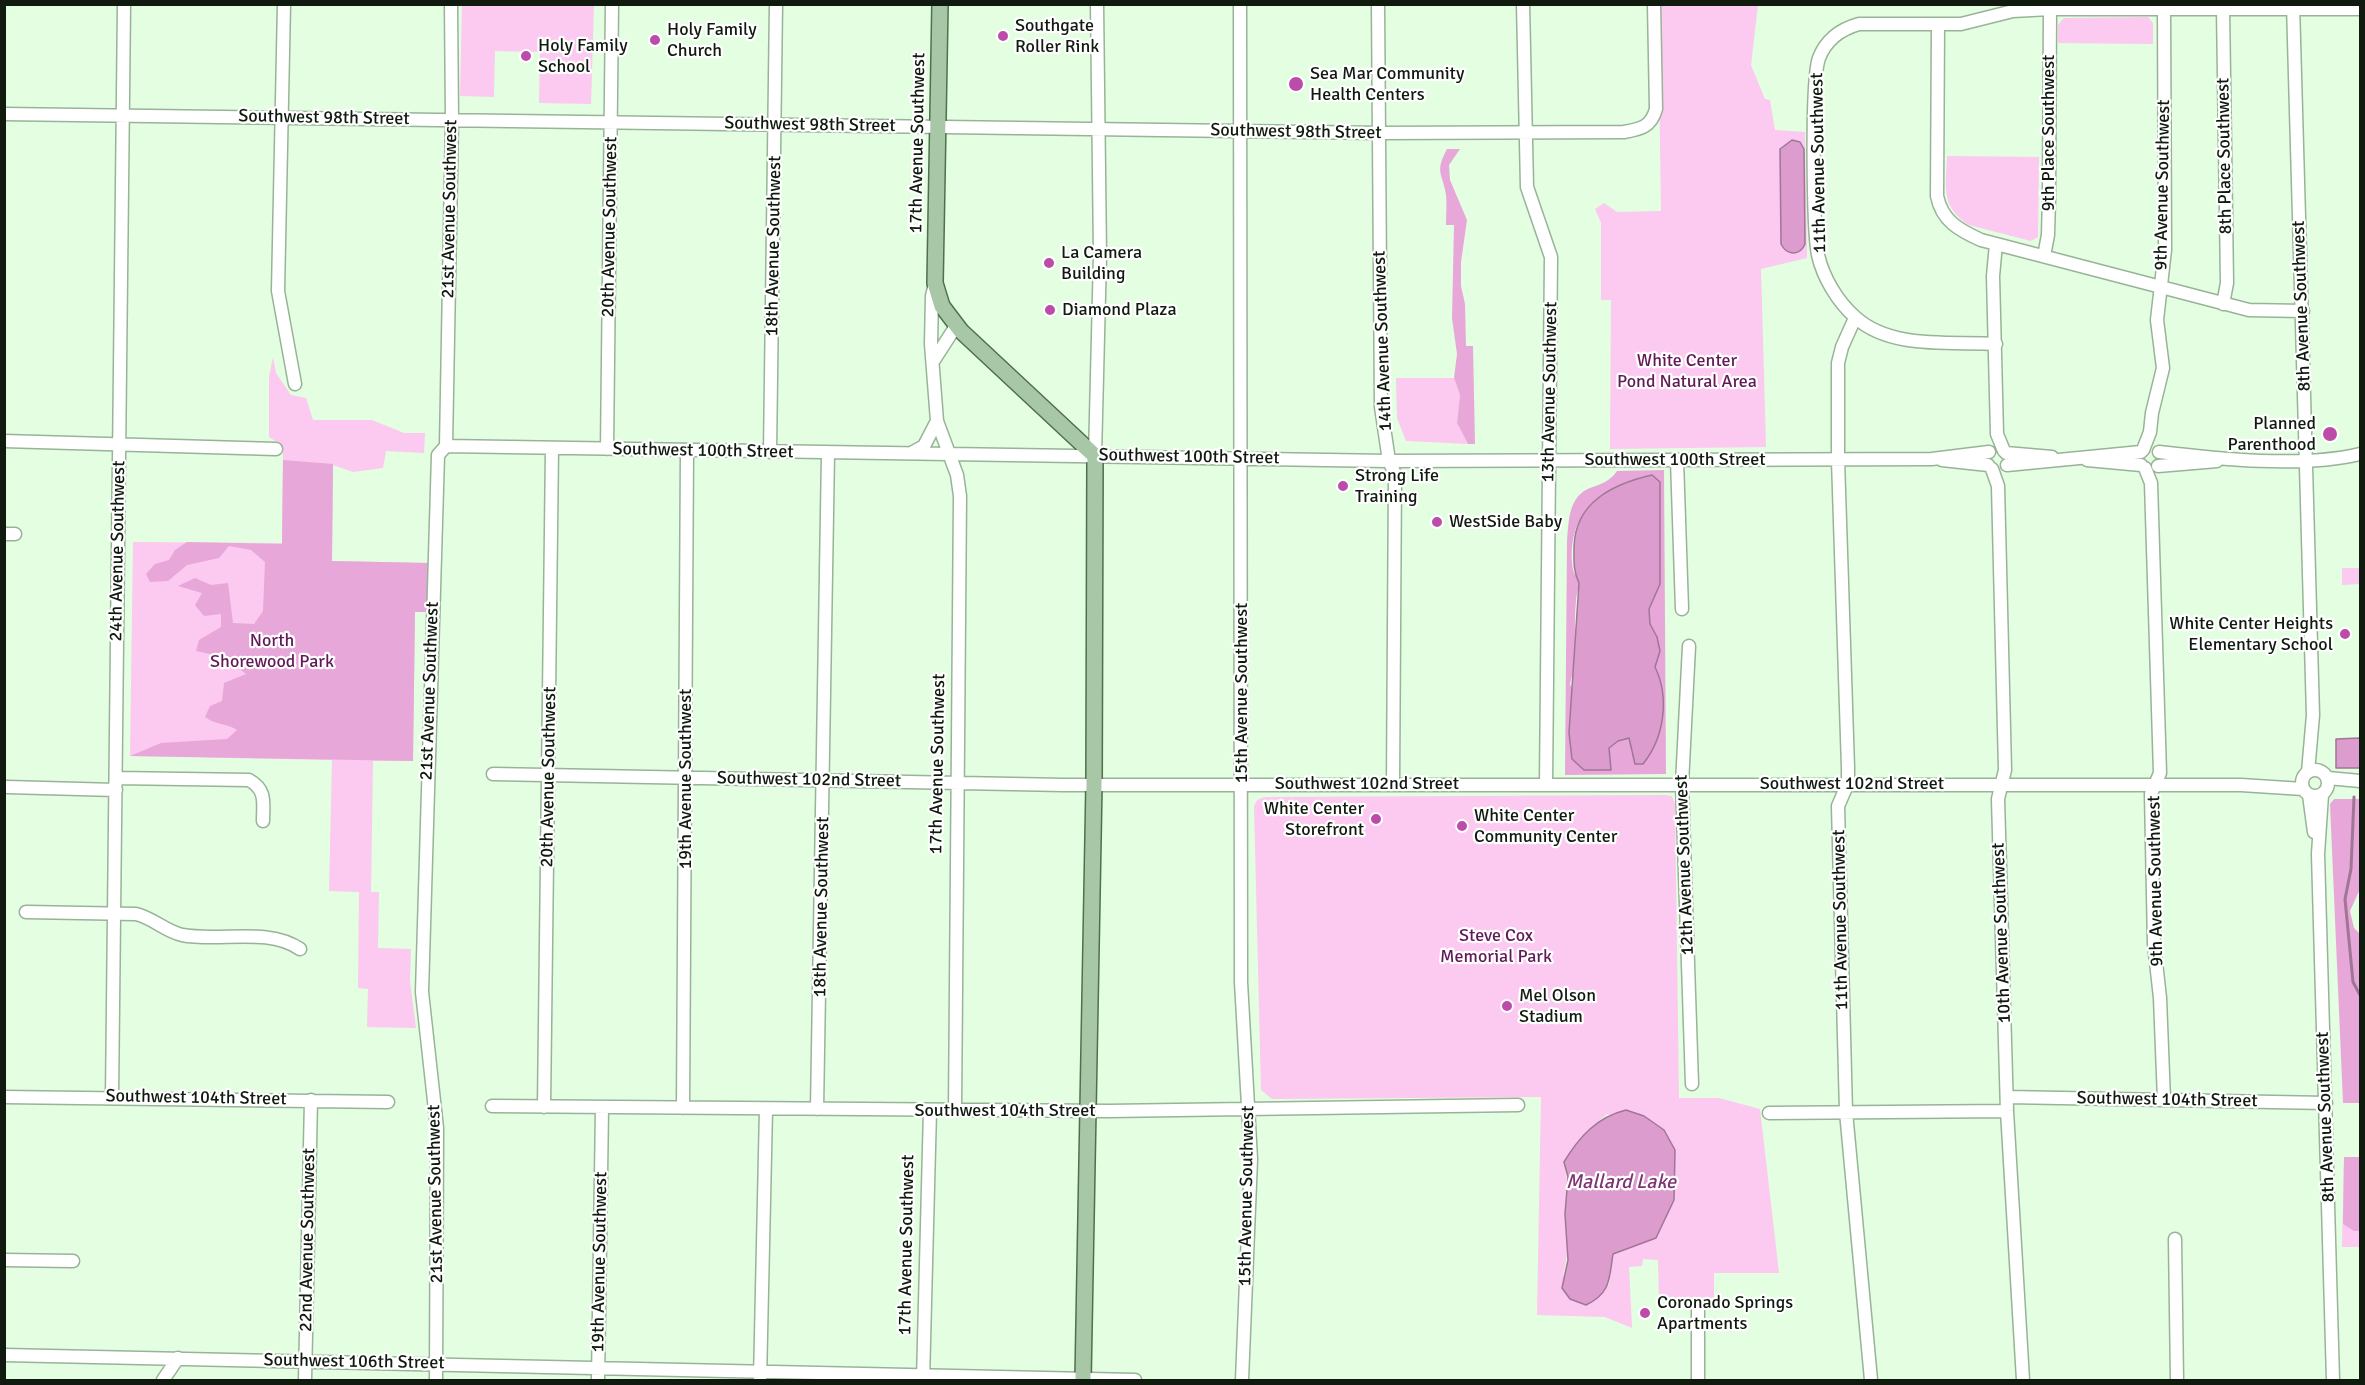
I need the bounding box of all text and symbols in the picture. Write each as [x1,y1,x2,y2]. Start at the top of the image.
place label: Southgate Roller Rink [1015,15,1099,57]
place label: Holy Family Church [667,19,757,62]
marker: Southgate Roller Rink [996,29,1010,43]
marker: Holy Family Church [648,33,662,47]
place label: Holy Family School [538,35,628,78]
marker: Holy Family School [519,49,533,63]
street label: 17th Avenue Southwest [906,52,930,234]
street label: 9th Place Southwest [2038,55,2060,211]
place label: Sea Mar Community Health Centers [1310,63,1464,106]
street label: 11th Avenue Southwest [1807,72,1831,254]
marker: Sea Mar Community Health Centers [1287,75,1305,93]
street label: 8th Place Southwest [2213,77,2237,235]
street label: 9th Avenue Southwest [2151,99,2175,271]
street label: Southwest 98th Street [238,106,410,130]
street label: Southwest 98th Street [724,113,896,137]
street label: 21st Avenue Southwest [438,119,462,299]
street label: Southwest 98th Street [1210,120,1382,144]
street label: 20th Avenue Southwest [598,136,622,318]
street label: 18th Avenue Southwest [762,155,786,337]
street label: 8th Avenue Southwest [2288,220,2316,392]
place label: La Camera Building [1061,242,1142,284]
street label: 14th Avenue Southwest [1369,250,1397,432]
marker: La Camera Building [1042,256,1056,270]
place label: Diamond Plaza [1062,299,1177,321]
street label: 13th Avenue Southwest [1538,301,1562,483]
marker: Diamond Plaza [1043,303,1057,317]
park label: White Center Pond Natural Area [1617,350,1757,392]
place label: Planned Parenthood [2228,413,2316,456]
marker: Planned Parenthood [2321,425,2339,443]
street label: Southwest 100th Street [612,439,794,463]
street label: Southwest 100th Street [1098,445,1280,469]
street label: Southwest 100th Street [1584,449,1766,471]
street label: 24th Avenue Southwest [106,460,130,642]
place label: Strong Life Training [1355,465,1439,508]
marker: Strong Life Training [1336,479,1350,493]
place label: WestSide Baby [1449,511,1562,533]
marker: WestSide Baby [1430,515,1444,529]
street label: 21st Avenue Southwest [416,601,444,781]
street label: 15th Avenue Southwest [1231,603,1253,783]
place label: White Center Heights Elementary School [2169,613,2333,656]
marker: White Center Heights Elementary School [2338,627,2352,641]
park label: North Shorewood Park [210,630,334,672]
street label: 17th Avenue Southwest [926,673,950,855]
street label: 20th Avenue Southwest [537,686,561,868]
street label: 19th Avenue Southwest [675,689,697,869]
street label: Southwest 102nd Street [717,768,901,792]
street label: Southwest 102nd Street [1275,773,1459,795]
street label: Southwest 102nd Street [1760,773,1944,795]
street label: 12th Avenue Southwest [1671,774,1699,956]
street label: 9th Avenue Southwest [2144,795,2168,967]
place label: White Center Storefront [1264,798,1364,840]
place label: White Center Community Center [1474,805,1617,848]
marker: White Center Storefront [1369,812,1383,826]
street label: 18th Avenue Southwest [810,816,834,998]
marker: White Center Community Center [1455,819,1469,833]
street label: 11th Avenue Southwest [1829,829,1853,1011]
street label: 10th Avenue Southwest [1988,842,2016,1024]
park label: Steve Cox Memorial Park [1440,925,1552,968]
place label: Mel Olson Stadium [1519,985,1596,1028]
marker: Mel Olson Stadium [1500,999,1514,1013]
street label: 8th Avenue Southwest [2312,1031,2340,1203]
street label: Southwest 104th Street [105,1086,287,1110]
street label: Southwest 104th Street [2076,1088,2258,1112]
street label: Southwest 104th Street [914,1100,1096,1122]
street label: 21st Avenue Southwest [424,1104,448,1284]
street label: 15th Avenue Southwest [1235,1105,1259,1287]
street label: 22nd Avenue Southwest [296,1148,320,1332]
street label: 17th Avenue Southwest [895,1154,919,1336]
street label: 19th Avenue Southwest [588,1171,612,1353]
water label: Mallard Lake [1566,1171,1676,1195]
place label: Coronado Springs Apartments [1657,1292,1793,1334]
marker: Coronado Springs Apartments [1638,1306,1652,1320]
street label: Southwest 106th Street [263,1350,445,1374]

